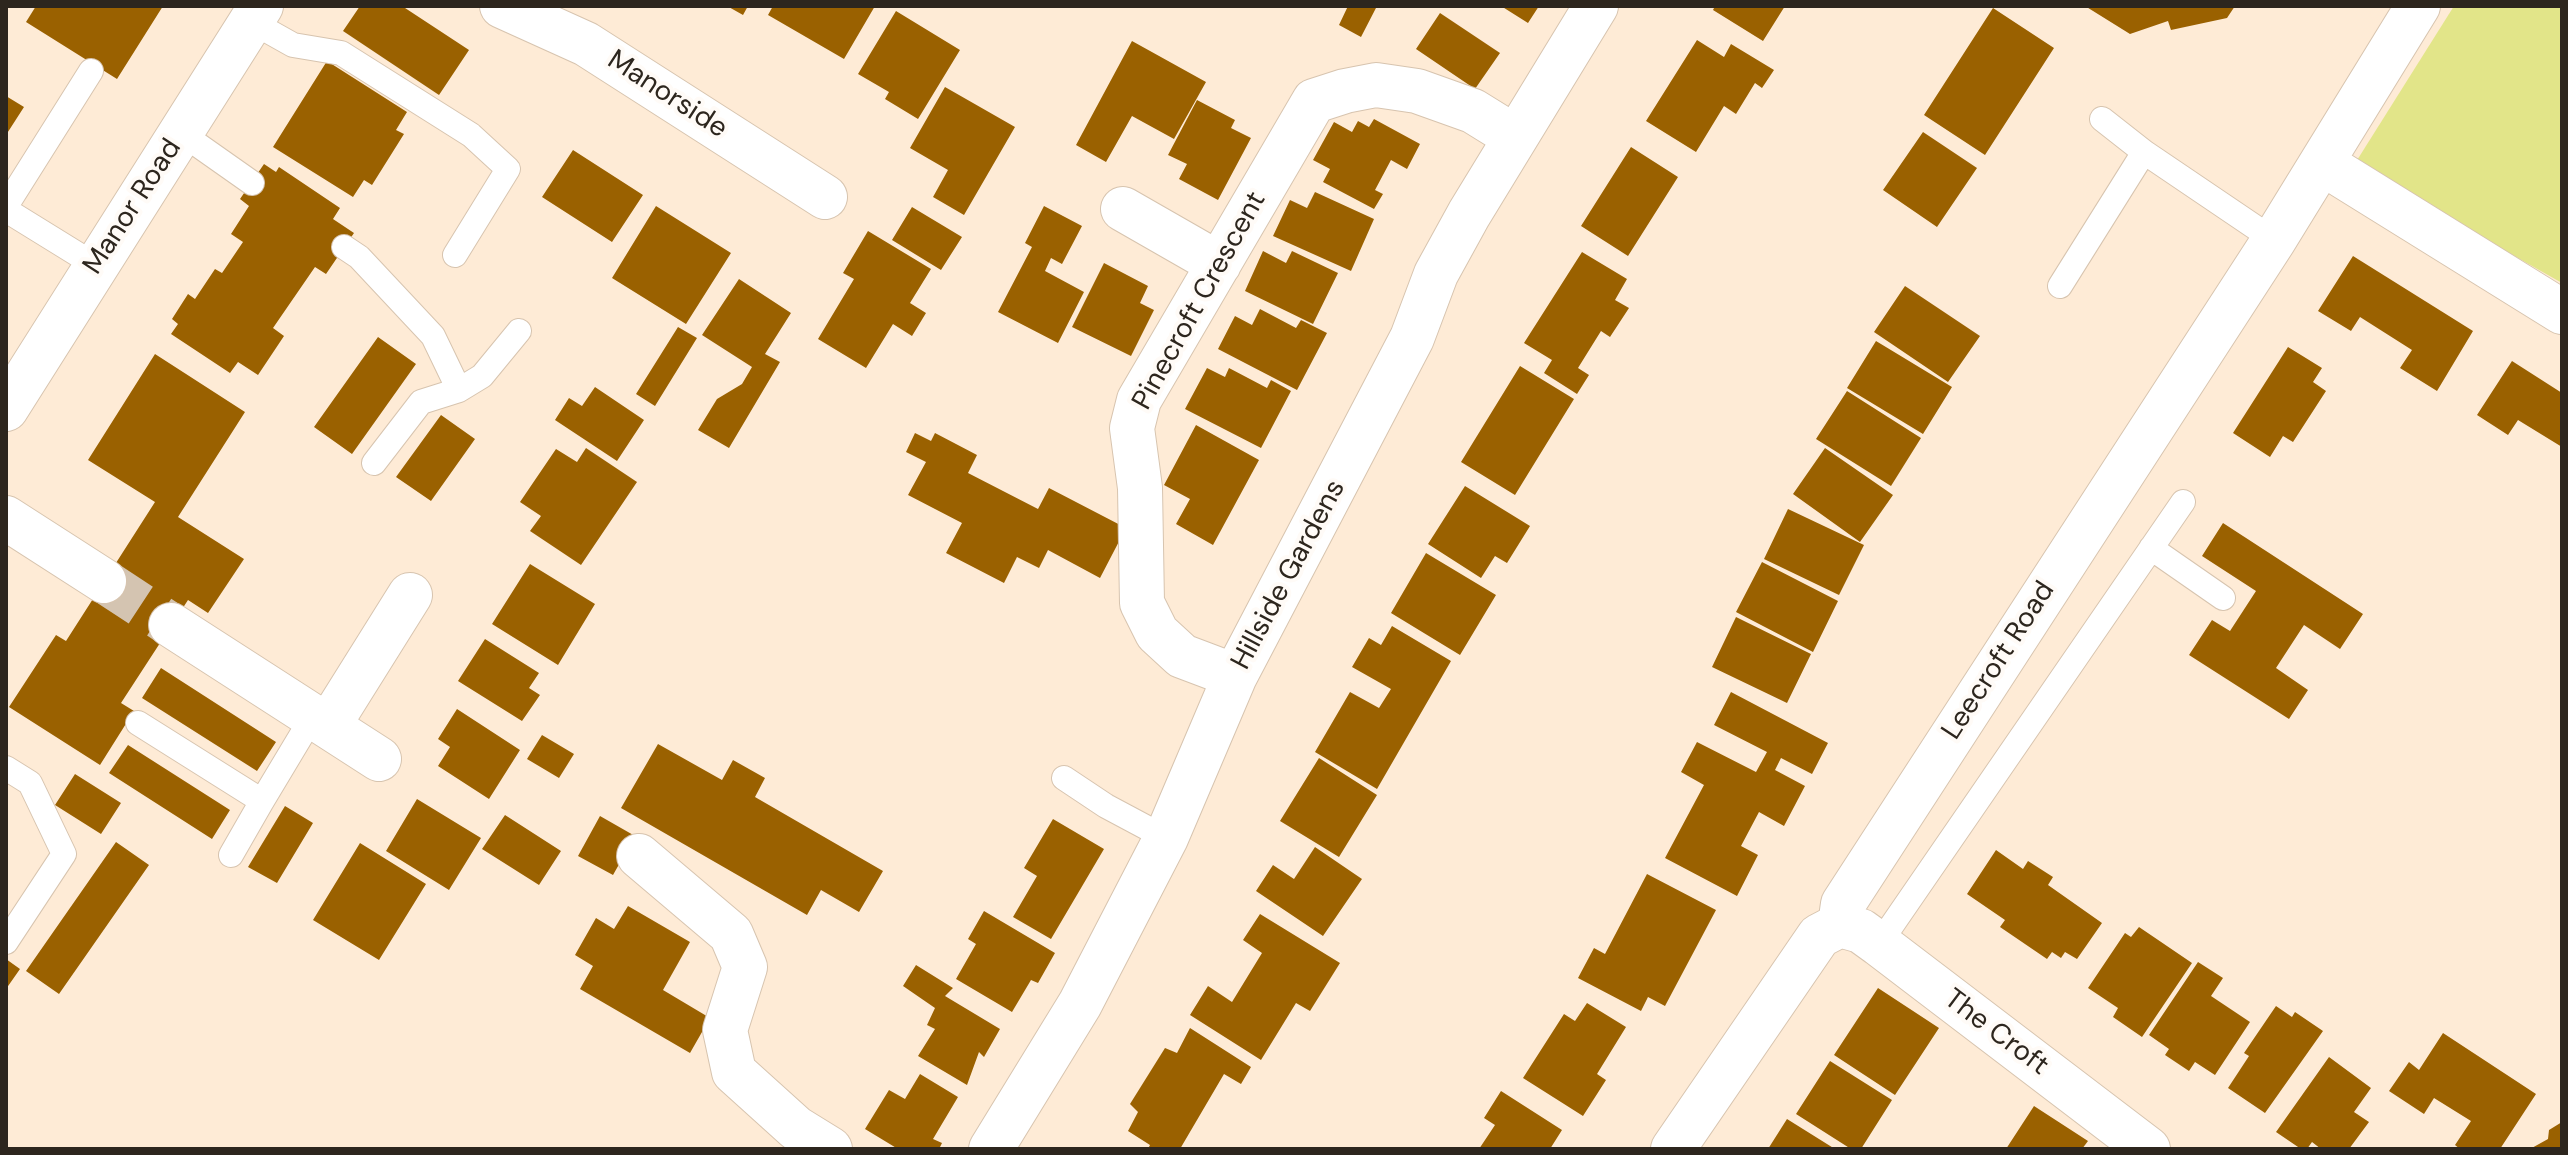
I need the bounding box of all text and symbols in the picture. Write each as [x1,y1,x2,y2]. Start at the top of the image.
street label: Manorside [601,44,733,146]
street label: Manor Road [77,133,189,281]
street label: Pinecroft Crescent [1126,186,1274,416]
street label: Hillside Gardens [1225,474,1353,676]
street label: Leecroft Road [1935,576,2063,746]
street label: The Croft [1937,983,2055,1083]

